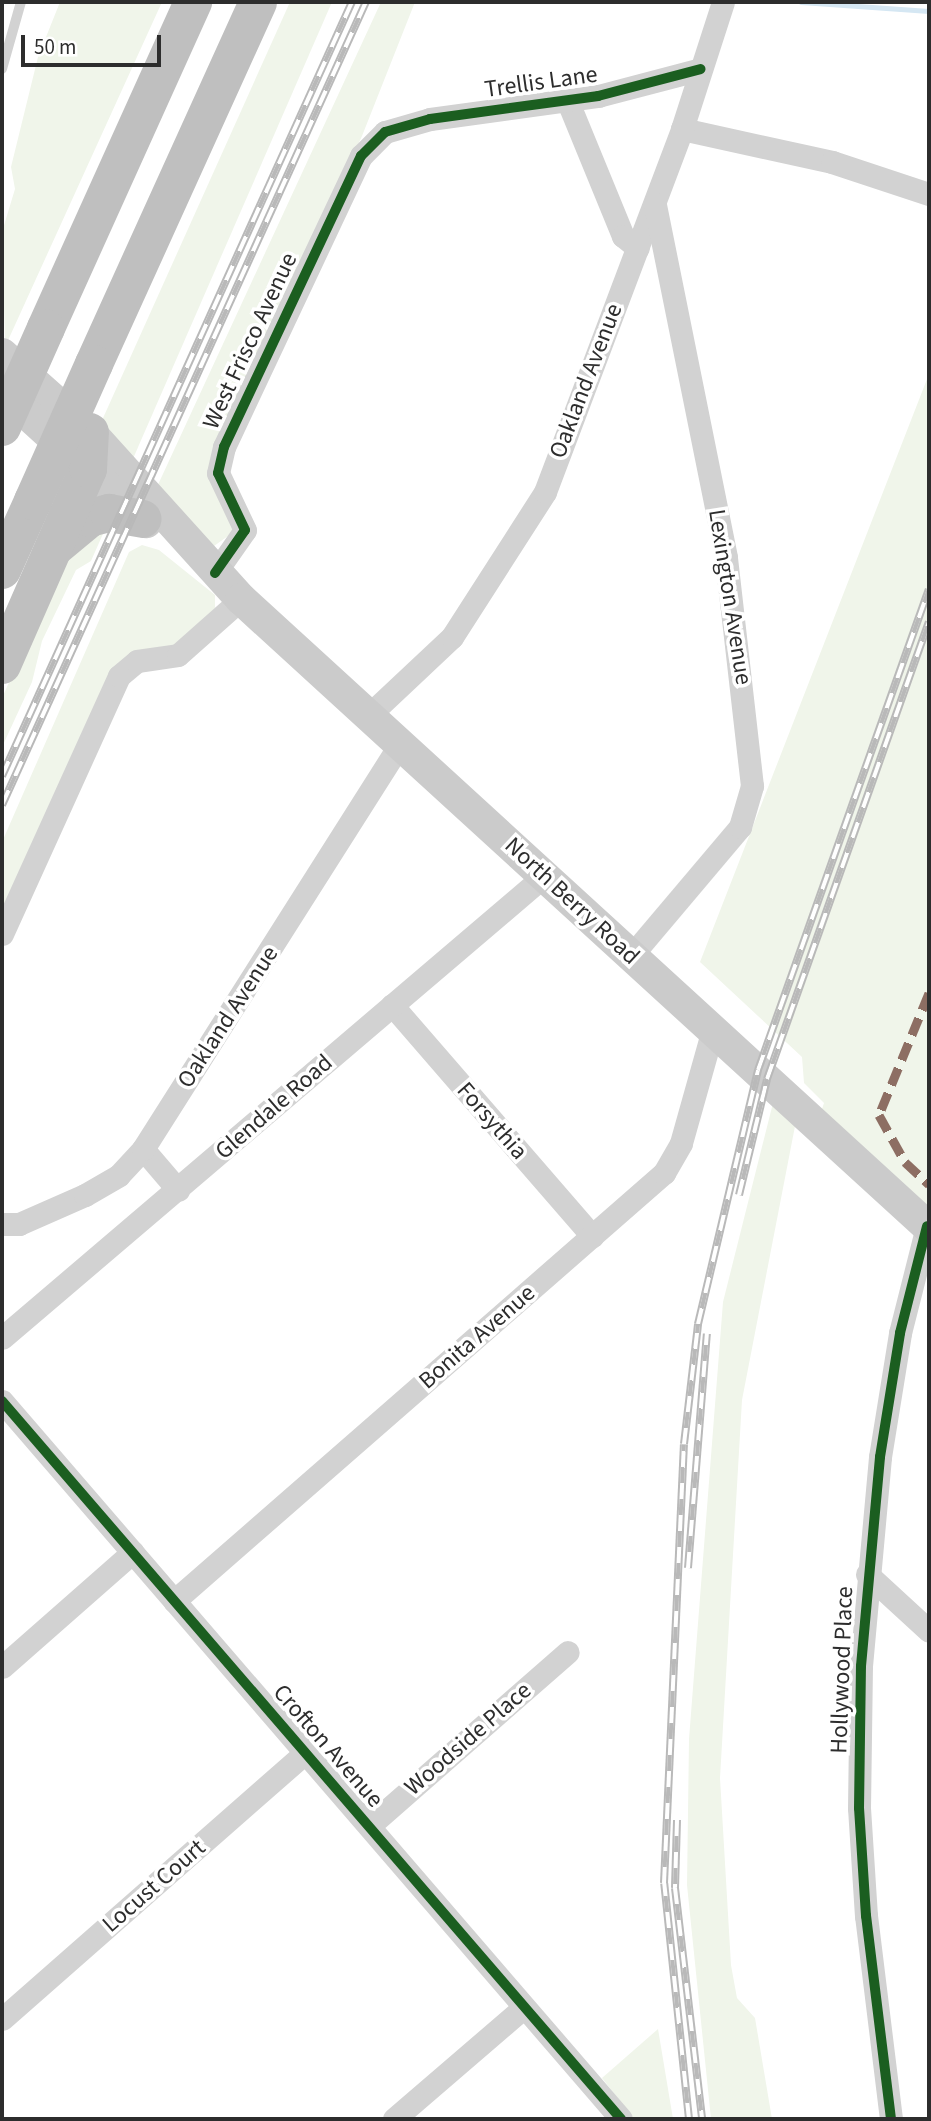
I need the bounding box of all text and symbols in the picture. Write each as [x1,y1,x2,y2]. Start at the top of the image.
scale bar [24,21,164,65]
text: 50 m [34,32,76,62]
street label: Trellis Lane [483,60,599,104]
street label: West Frisco Avenue [197,248,303,434]
street label: Oakland Avenue [543,300,629,462]
street label: Lexington Avenue [702,507,758,687]
street label: North Berry Road [499,831,645,971]
street label: Oakland Avenue [171,941,285,1093]
street label: Glendale Road [210,1048,338,1166]
street label: Forsythia [451,1076,533,1166]
street label: Bonita Avenue [413,1279,541,1395]
street label: Hollywood Place [825,1586,859,1754]
street label: Woodside Place [399,1676,537,1802]
street label: Crofton Avenue [267,1679,389,1813]
street label: Locust Court [97,1833,211,1939]

